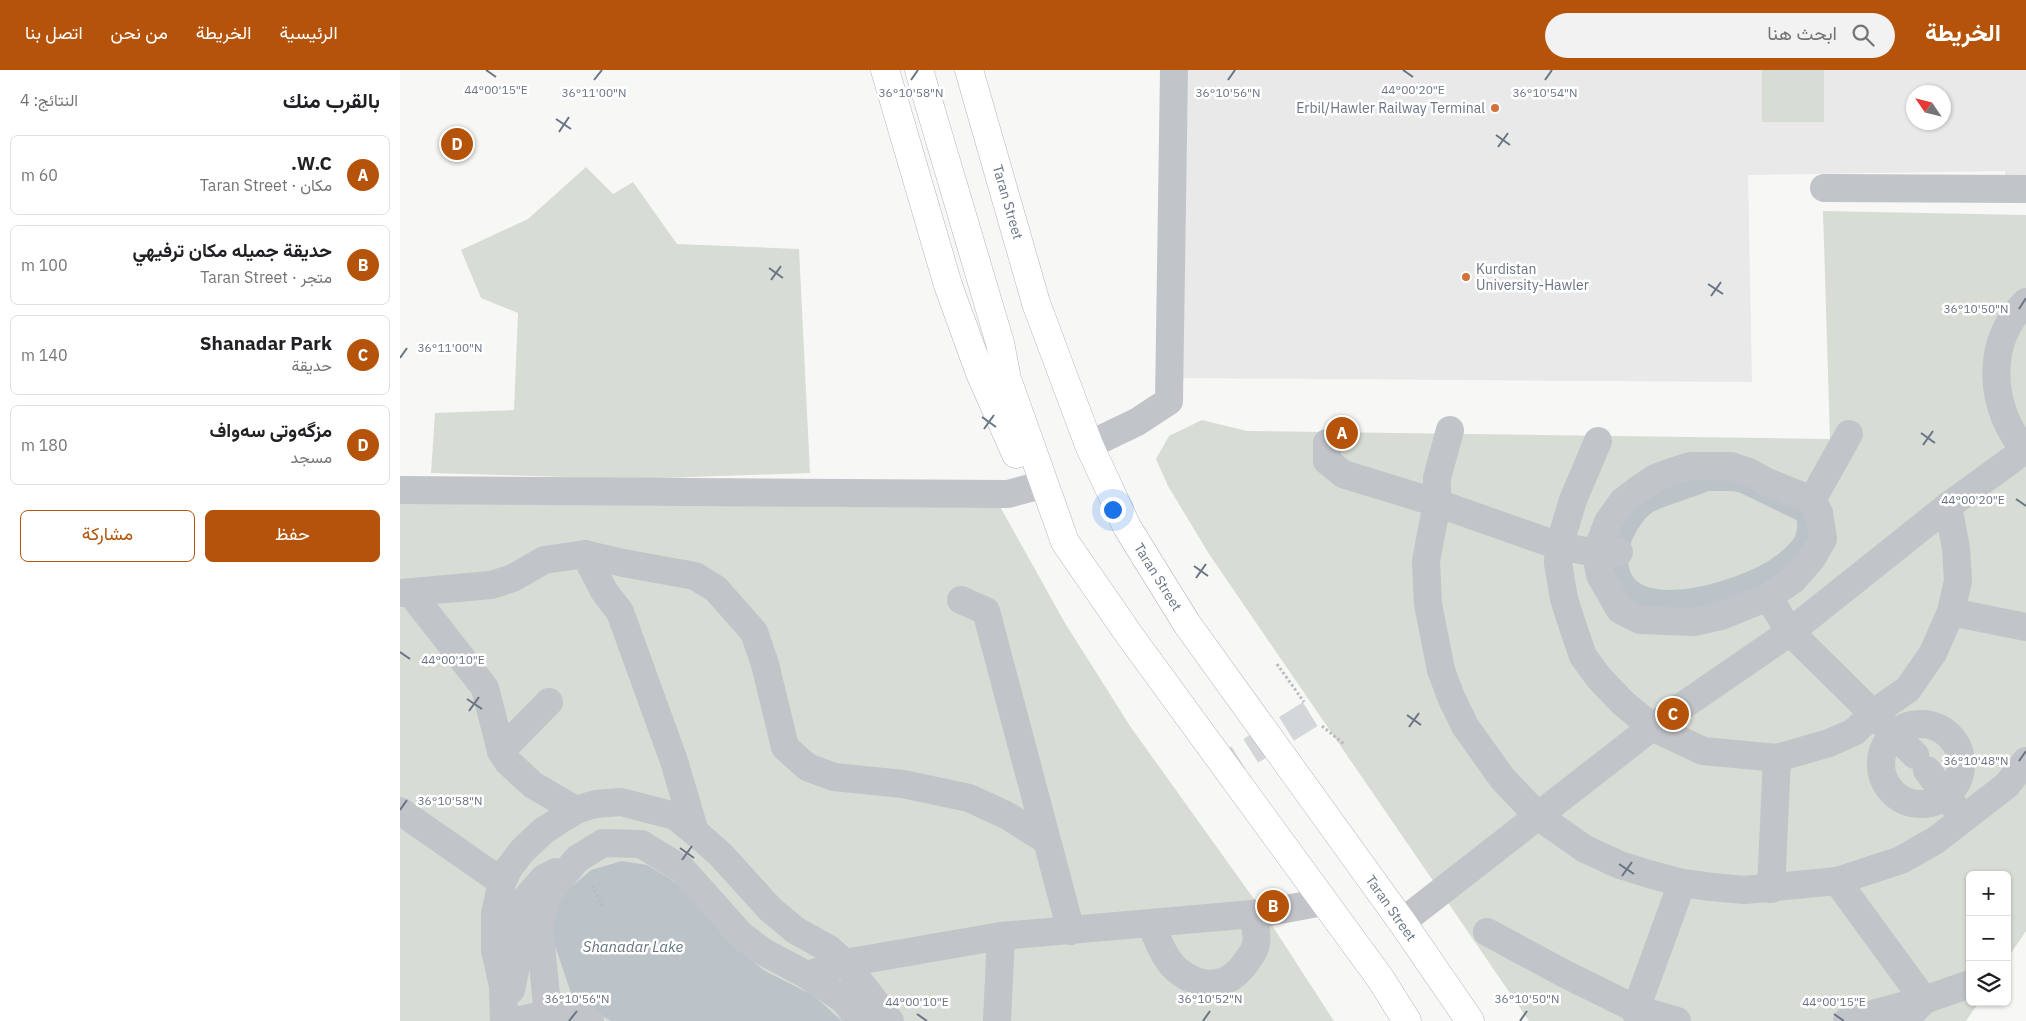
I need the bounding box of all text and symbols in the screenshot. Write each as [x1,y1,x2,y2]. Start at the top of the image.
search box [1545,13,1895,58]
text: الخريطة [1925,16,2001,48]
text: اتصل بنا [25,21,83,44]
text: من نحن [111,21,168,44]
text: الخريطة [196,21,251,44]
text: الرئيسية [279,21,338,44]
text: ابحث هنا [1767,21,1837,45]
icon: search [1849,21,1877,49]
text: 44°00'15"E [464,82,528,97]
text: 44°00'20"E [1381,82,1445,97]
text: 36°11'00"N [561,85,627,100]
text: 36°10'58"N [878,85,944,100]
text: 36°10'56"N [1195,85,1261,100]
text: 36°10'54"N [1512,85,1578,100]
north arrow [1906,85,1951,130]
text: بالقرب منك [283,86,380,114]
text: النتائج: 4 [20,90,78,110]
place label: Erbil/Hawler Railway Terminal [1296,99,1485,117]
marker: Erbil/Hawler Railway Terminal [1489,102,1501,114]
pin: D [441,125,473,163]
text: W.C. [291,151,332,175]
street label: Taran Street [989,163,1027,241]
text: 60 m [21,165,58,185]
text: A [358,165,368,185]
text: مكان · Taran Street [200,175,332,195]
text: حديقة جميله مكان ترفيهي [133,238,332,262]
text: 100 m [21,255,68,275]
text: B [358,255,368,275]
place label: Kurdistan University-Hawler [1476,260,1589,294]
text: متجر · Taran Street [200,267,332,287]
marker: Kurdistan University-Hawler [1460,271,1472,283]
text: 36°10'50"N [1943,301,2009,316]
text: Shanadar Park [200,331,332,355]
text: 36°11'00"N [417,340,483,355]
text: 140 m [21,345,68,365]
text: C [358,345,368,365]
text: حديقة [292,355,332,375]
pin: A [1326,414,1358,452]
text: مزگەوتی سەواف [209,418,332,442]
text: 180 m [21,435,68,455]
text: D [357,435,369,455]
text: مسجد [291,447,332,467]
text: 44°00'20"E [1941,492,2005,507]
your location [1100,497,1126,523]
button: مشاركة [20,510,195,562]
button: حفظ [205,510,380,562]
street label: Taran Street [1130,540,1186,614]
text: 44°00'10"E [421,652,485,667]
pin: C [1657,695,1689,733]
text: 36°10'48"N [1943,753,2009,768]
text: 36°10'58"N [417,793,483,808]
street label: Taran Street [1362,871,1420,945]
map controls [1966,871,2011,1006]
button: + [1966,871,2011,916]
pin: B [1257,887,1289,925]
button: − [1966,916,2011,961]
water label: Shanadar Lake [583,937,684,956]
button: layers [1966,961,2011,1006]
text: 36°10'56"N [544,991,610,1006]
text: 36°10'52"N [1177,991,1243,1006]
text: 36°10'50"N [1494,991,1560,1006]
text: 44°00'10"E [885,994,949,1009]
text: 44°00'15"E [1802,994,1866,1009]

